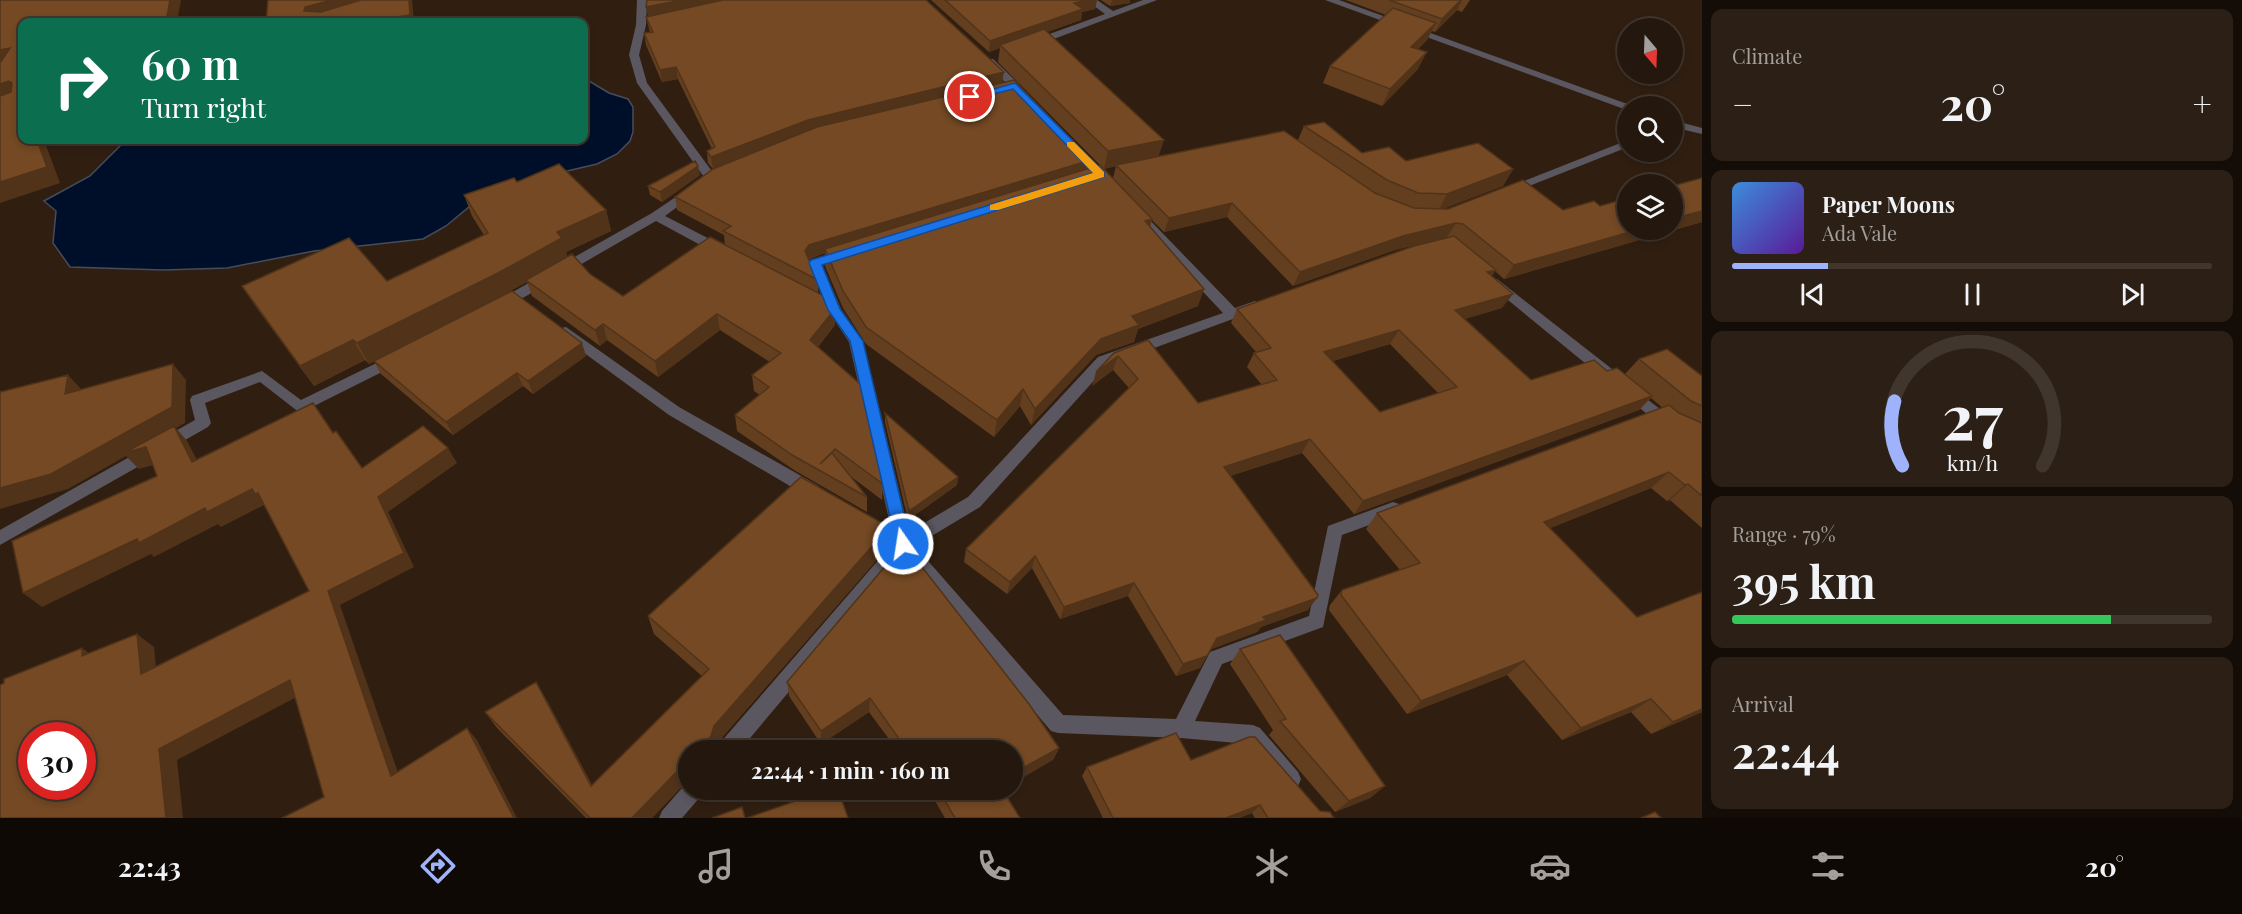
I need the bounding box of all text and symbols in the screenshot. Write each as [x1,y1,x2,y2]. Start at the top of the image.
north arrow [1617,18,1683,84]
map controls [1617,18,1683,240]
text: 60 m [141,35,239,91]
icon: right [42,42,120,120]
text: Climate [1732,42,1802,69]
pin [944,71,995,122]
text: 20° [1941,72,2005,132]
icon: arrive [953,80,986,113]
text: − [1732,81,1753,125]
text: + [2193,81,2212,125]
text: Turn right [141,89,266,125]
button: search [1617,96,1683,162]
button: layers [1617,174,1683,240]
text: Paper Moons [1822,189,1955,219]
text: Ada Vale [1822,219,1897,246]
icon: previous [1796,278,1829,311]
icon: pause [1956,278,1989,311]
icon: next [2116,278,2149,311]
text: 27 [1941,372,2003,456]
text: km/h [1946,448,1998,476]
position arrow [871,512,935,576]
text: Range · 79% [1732,520,1836,547]
text: 395 km [1732,550,1876,610]
text: Arrival [1732,690,1794,717]
text: 22:44 [1732,720,1840,780]
speed limit sign: 30 [18,722,96,800]
text: 22:44 · 1 min · 160 m [751,755,950,785]
icon: directions [417,845,459,887]
icon: music [695,845,737,887]
icon: phone [973,845,1015,887]
icon: climate [1251,845,1293,887]
icon: car [1529,845,1571,887]
icon: filters [1807,845,1849,887]
text: 22:43 [118,848,181,884]
text: 20° [2085,848,2124,884]

